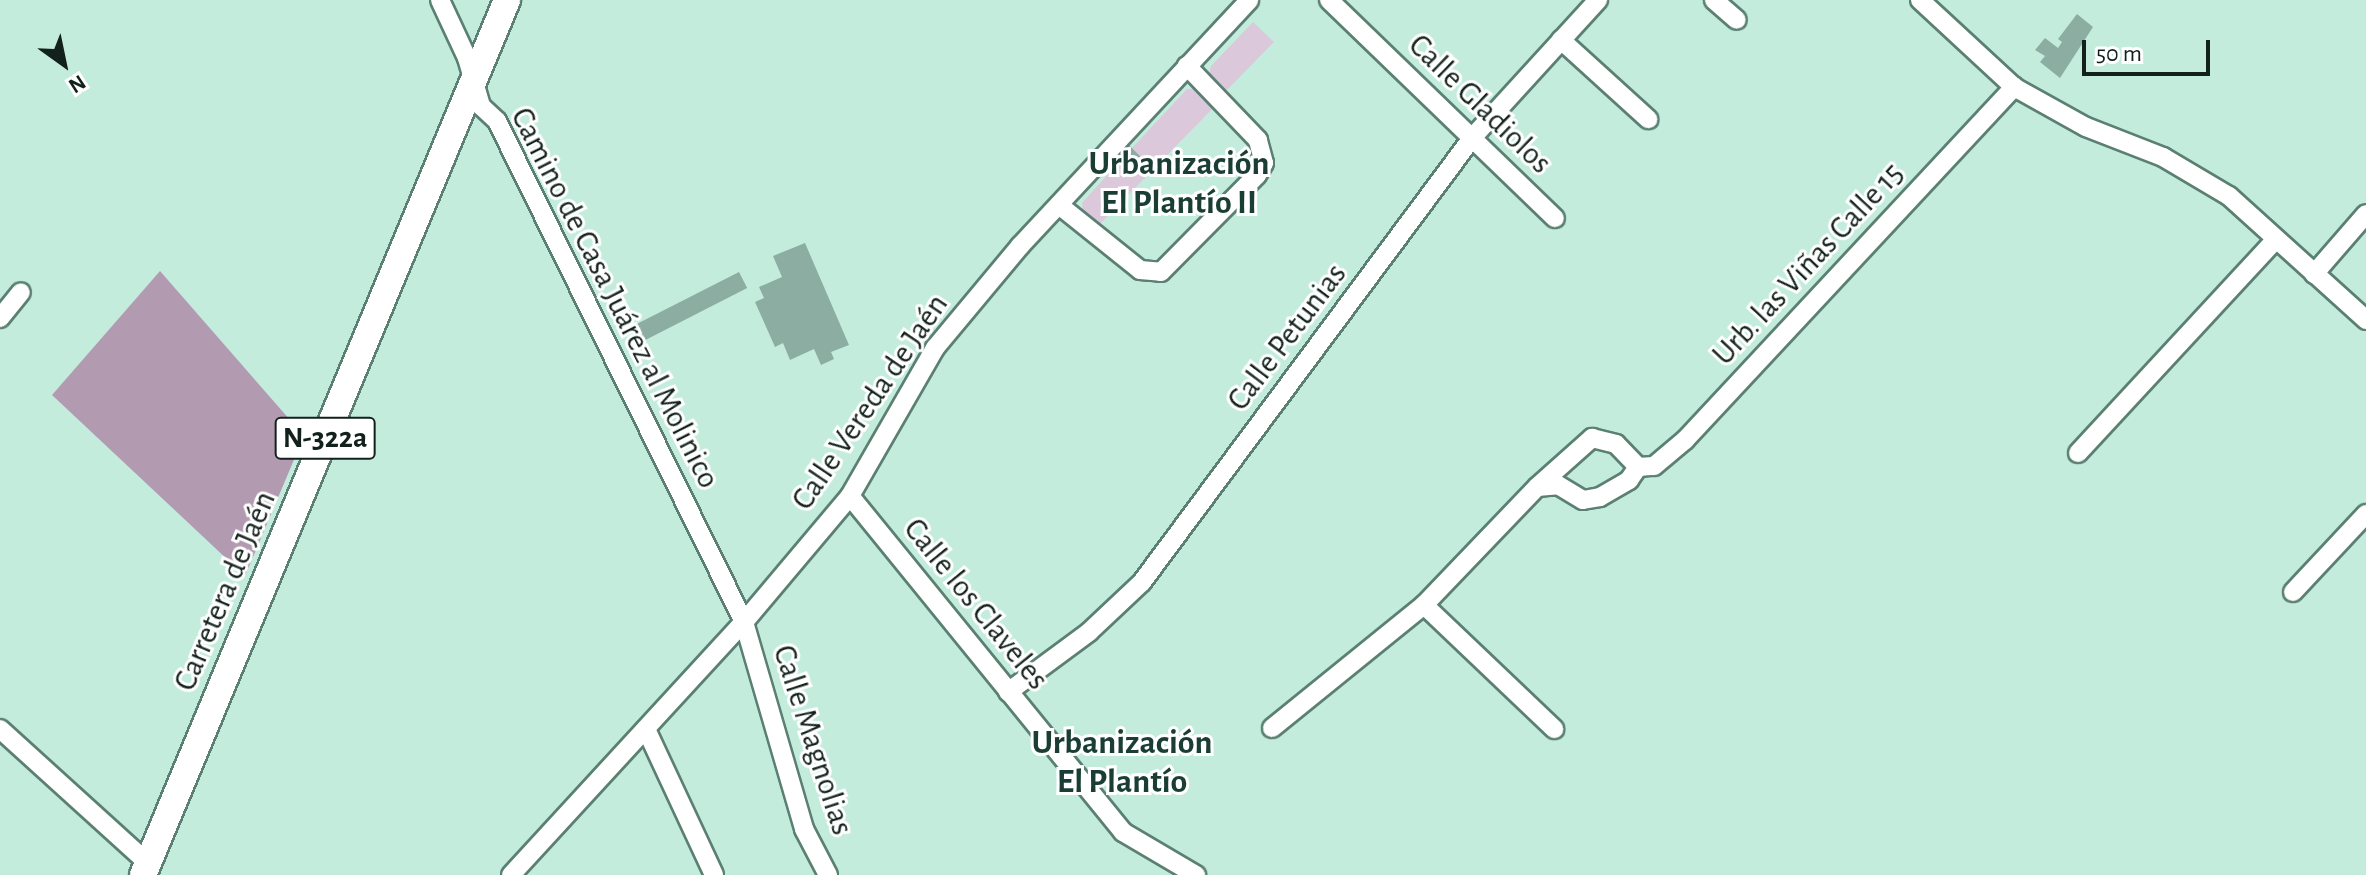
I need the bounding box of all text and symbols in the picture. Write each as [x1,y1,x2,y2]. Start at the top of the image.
north arrow [24,24,104,104]
scale bar [2086,24,2214,74]
street label: Calle Gladiolos [1400,26,1560,182]
text: 50 m [2096,42,2142,66]
text: N [65,71,89,98]
street label: Camino de Casa Juárez al Molinico [502,101,728,495]
district label: Urbanización El Plantío II [1089,144,1269,224]
street label: Urb. las Viñas Calle 15 [1704,155,1912,373]
street label: Calle Petunias [1219,256,1355,418]
street label: Calle Vereda de Jaén [784,287,956,517]
road number: N-322a [273,412,377,464]
street label: Carretera de Jaén [166,485,284,697]
street label: Calle los Claveles [895,511,1057,697]
street label: Calle Magnolias [764,640,862,840]
district label: Urbanización El Plantío [1032,723,1212,802]

